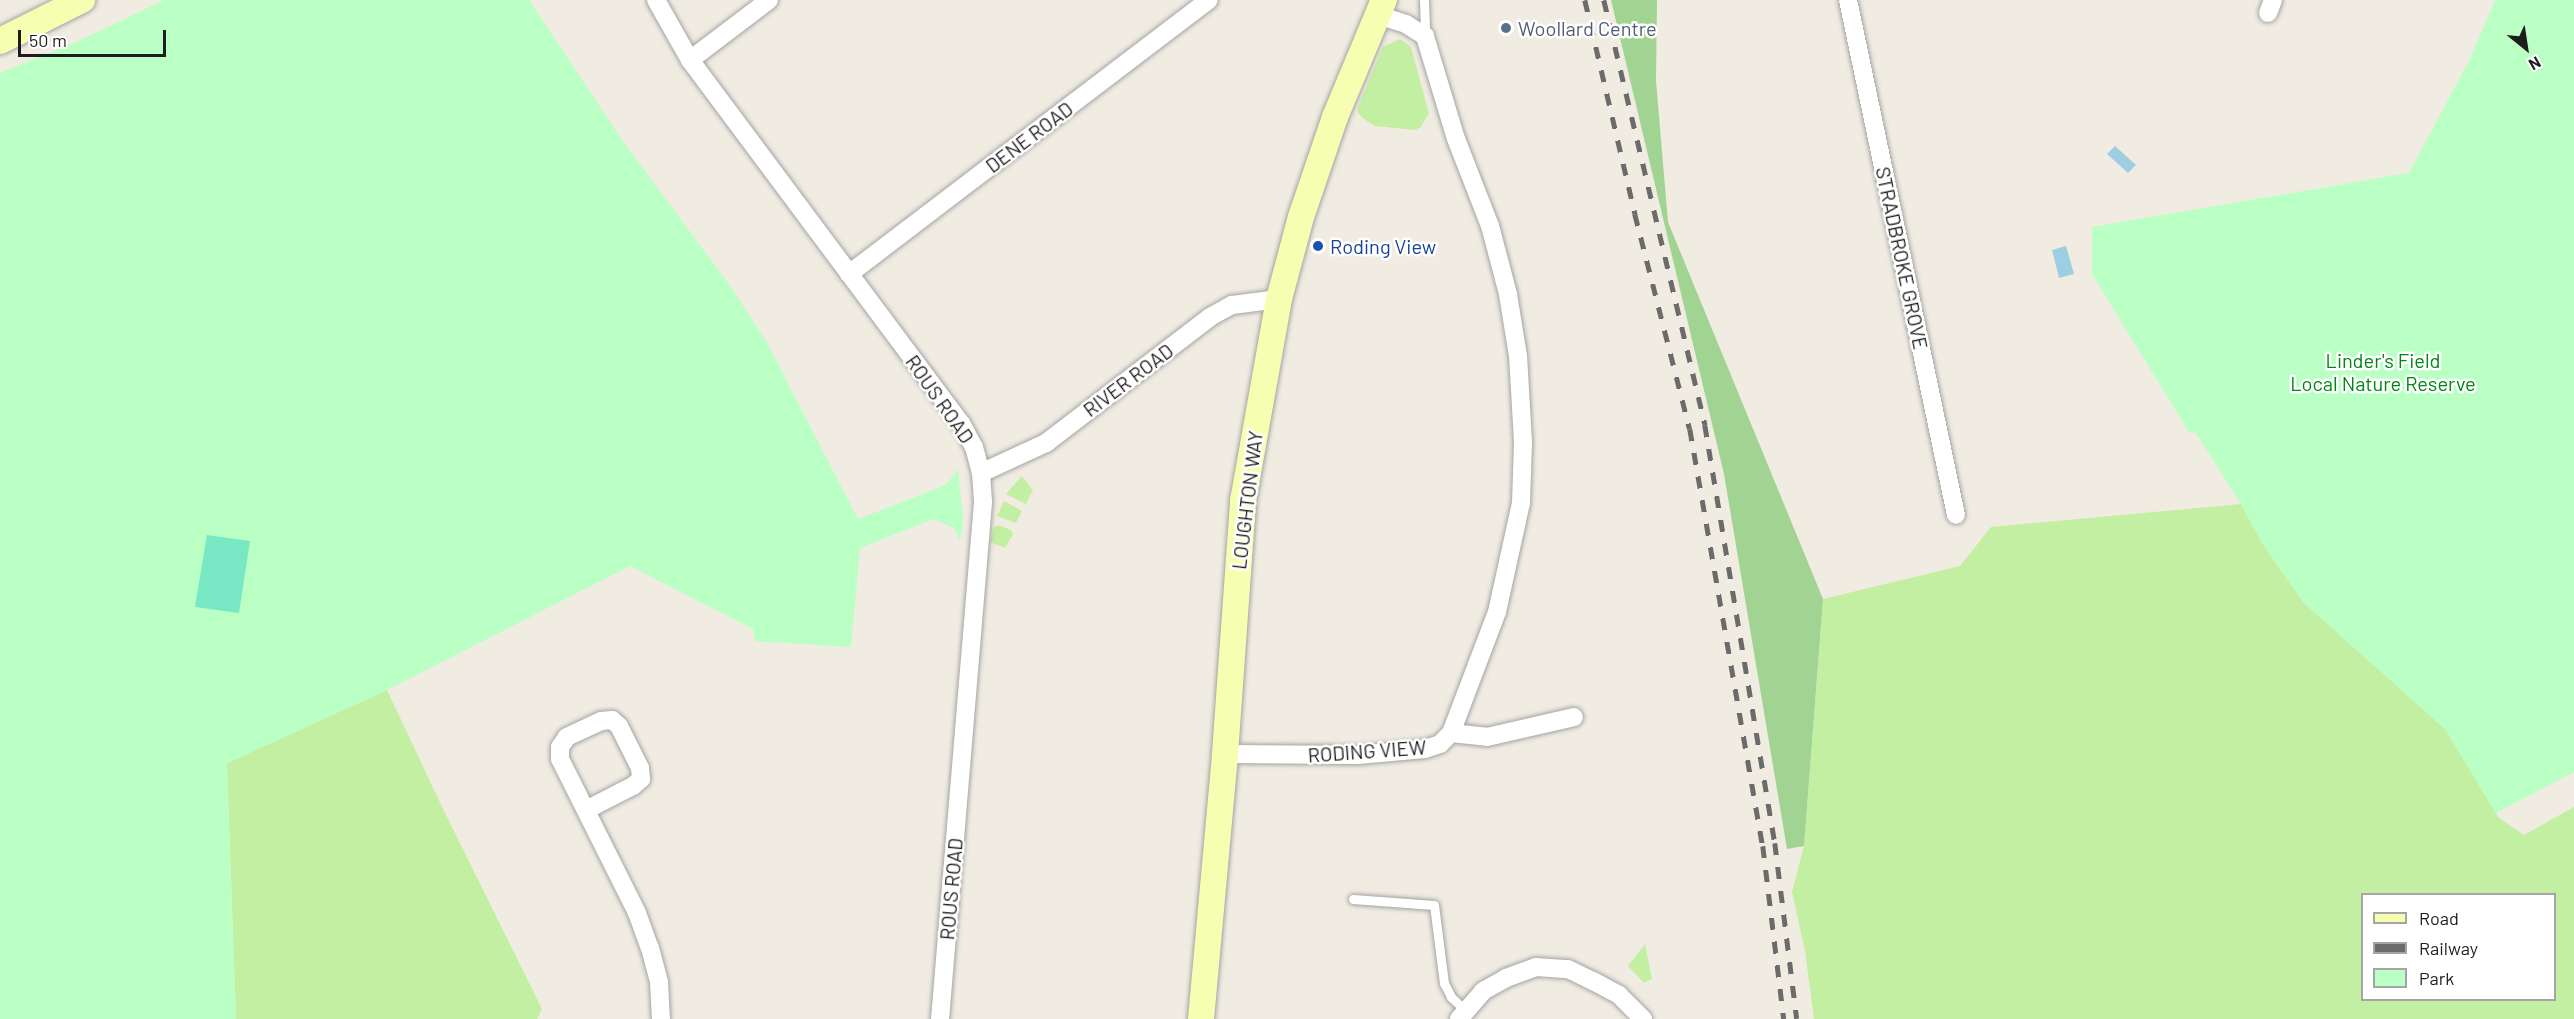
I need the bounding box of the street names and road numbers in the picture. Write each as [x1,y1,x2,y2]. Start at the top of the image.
street label: DENE ROAD [981,96,1077,178]
street label: STRADBROKE GROVE [1871,165,1933,351]
street label: RIVER ROAD [1078,338,1178,422]
street label: ROUS ROAD [901,350,979,448]
street label: LOUGHTON WAY [1227,429,1267,571]
street label: RODING VIEW [1307,735,1427,767]
street label: ROUS ROAD [935,837,967,941]

